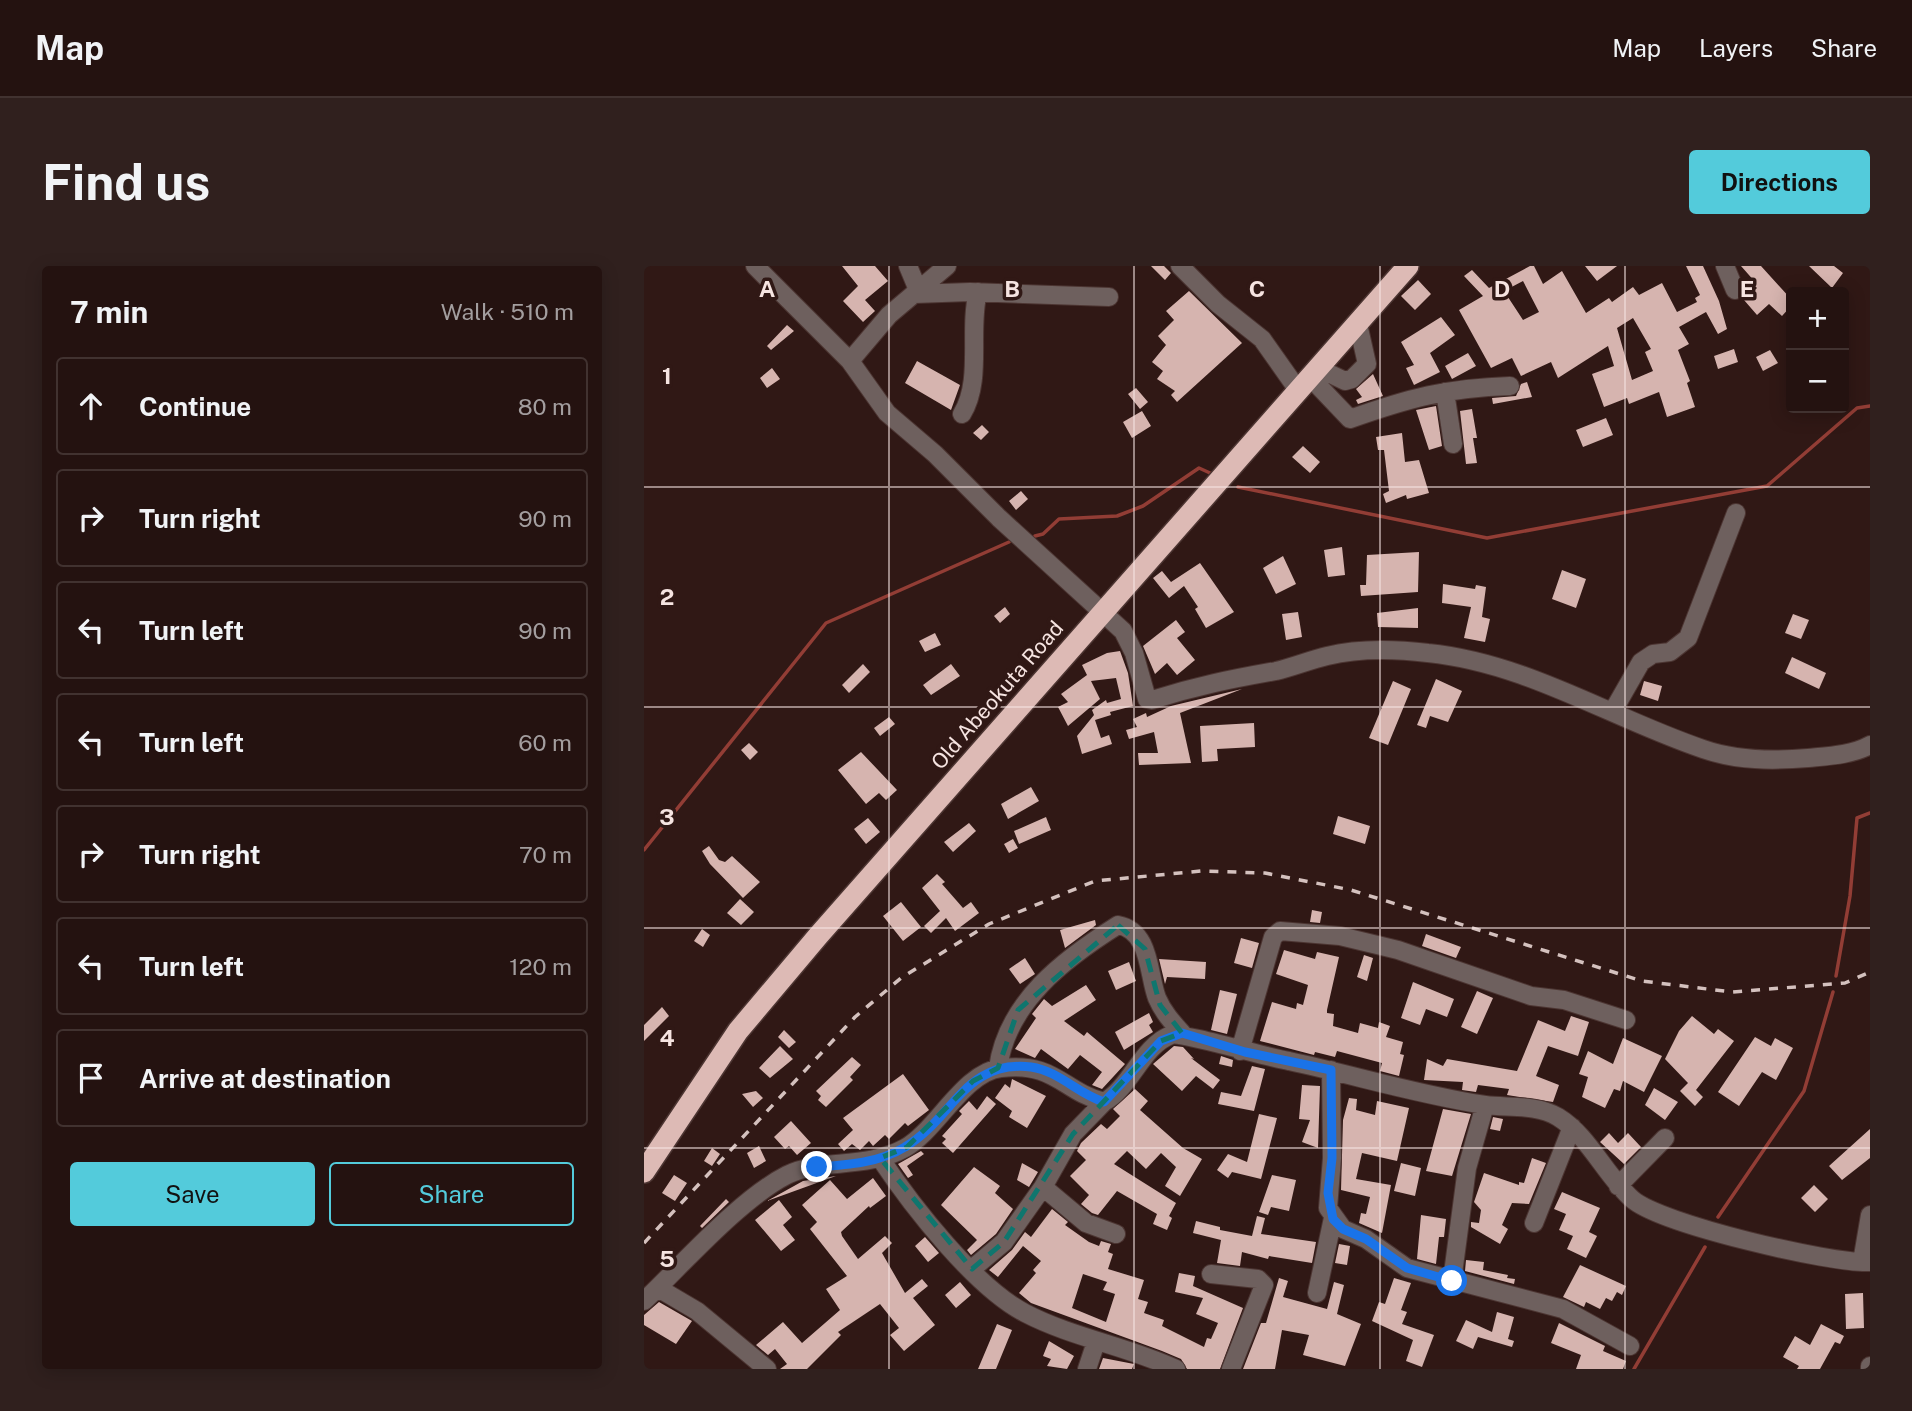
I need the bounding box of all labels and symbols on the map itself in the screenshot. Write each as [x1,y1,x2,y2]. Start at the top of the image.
text: A [759,275,776,302]
text: B [1004,275,1020,302]
text: C [1249,275,1265,302]
text: D [1494,275,1510,302]
text: E [1740,275,1754,302]
text: 1 [662,362,672,389]
text: 2 [660,583,674,610]
street label: Old Abeokuta Road [926,616,1068,774]
text: 3 [659,803,675,830]
text: 4 [659,1024,675,1051]
route end [801,1151,832,1182]
text: 5 [659,1245,675,1272]
route start [1436,1265,1467,1296]

